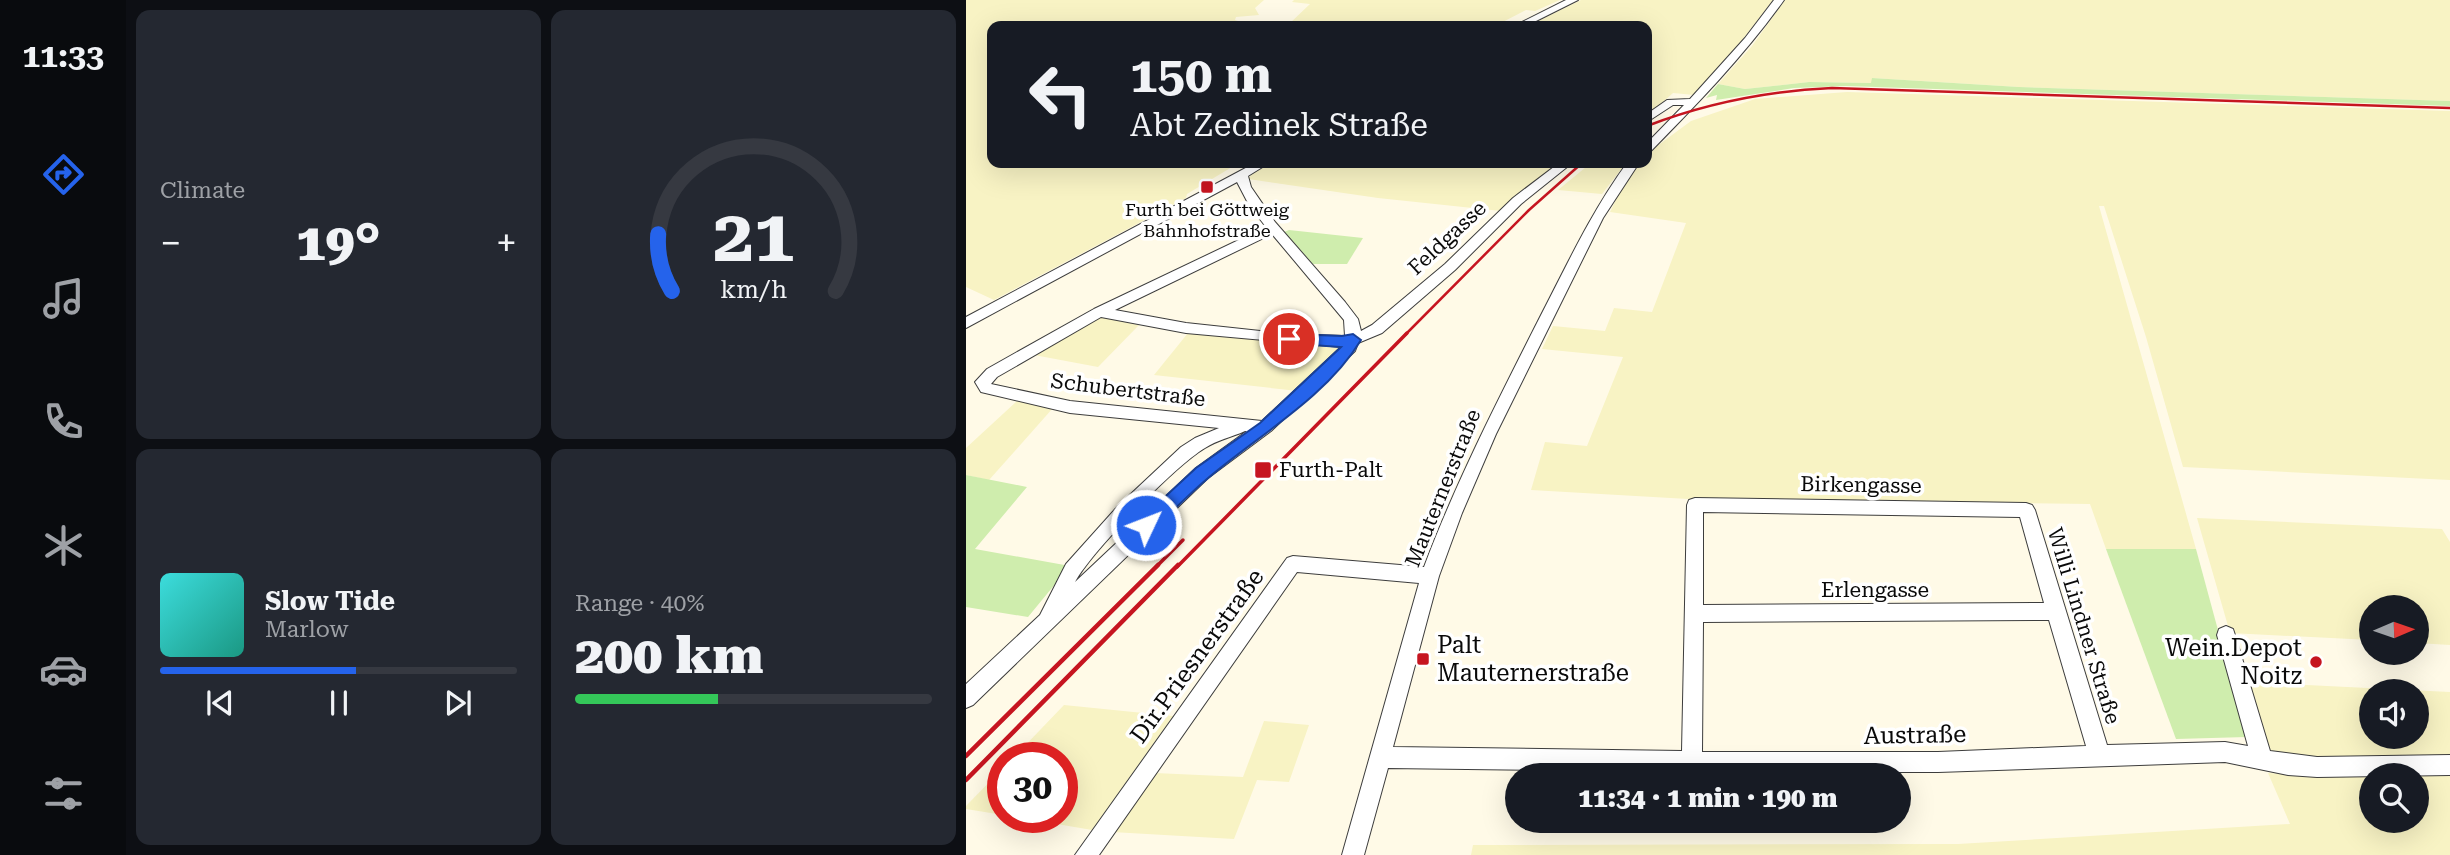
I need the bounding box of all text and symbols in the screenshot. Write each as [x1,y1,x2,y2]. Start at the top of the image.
text: 11:33 [22,37,104,75]
text: 150 m [1130,47,1272,104]
icon: left [1015,49,1106,140]
text: Abt Zedinek Straße [1130,106,1428,144]
icon: directions [39,150,88,199]
text: Climate [160,177,245,204]
marker: Furth bei Göttweig Bahnhofstraße [1199,179,1215,195]
text: 21 [713,194,794,279]
street label: Feldgasse [1403,196,1491,280]
place label: Furth bei Göttweig Bahnhofstraße [1125,199,1290,241]
text: 19° [296,212,381,273]
text: − [160,221,181,265]
text: + [496,221,517,265]
icon: music [39,274,88,323]
text: km/h [720,274,787,303]
pin [1259,309,1319,369]
icon: arrive [1270,320,1308,358]
street label: Schubertstraße [1049,369,1207,411]
icon: phone [39,397,88,446]
street label: Mauternerstraße [1400,406,1486,570]
place label: Furth-Palt [1279,458,1383,482]
marker: Furth-Palt [1253,460,1273,480]
street label: Birkengasse [1800,472,1922,498]
position arrow [1109,488,1183,562]
icon: climate [39,521,88,570]
street label: Willi Lindner Straße [2043,525,2125,727]
street label: Dir.Priesnerstraße [1124,563,1270,749]
street label: Erlengasse [1821,578,1929,602]
text: Slow Tide [265,586,395,616]
text: Range · 40% [575,590,704,617]
north arrow [2359,595,2429,665]
map controls [2359,595,2429,833]
text: Marlow [265,616,348,643]
text: 200 km [575,625,763,686]
place label: Palt Mauternerstraße [1437,631,1629,687]
place label: Wein.Depot Noitz [2165,634,2302,690]
icon: car [39,645,88,694]
marker: Palt Mauternerstraße [1415,651,1431,667]
marker: Wein.Depot Noitz [2308,654,2324,670]
button: sound [2359,679,2429,749]
icon: previous [201,684,239,722]
icon: pause [320,684,358,722]
icon: next [439,684,477,722]
street label: Austraße [1863,720,1967,750]
speed limit sign: 30 [987,742,1078,833]
button: search [2359,763,2429,833]
icon: filters [39,769,88,818]
text: 11:34 · 1 min · 190 m [1578,783,1838,813]

